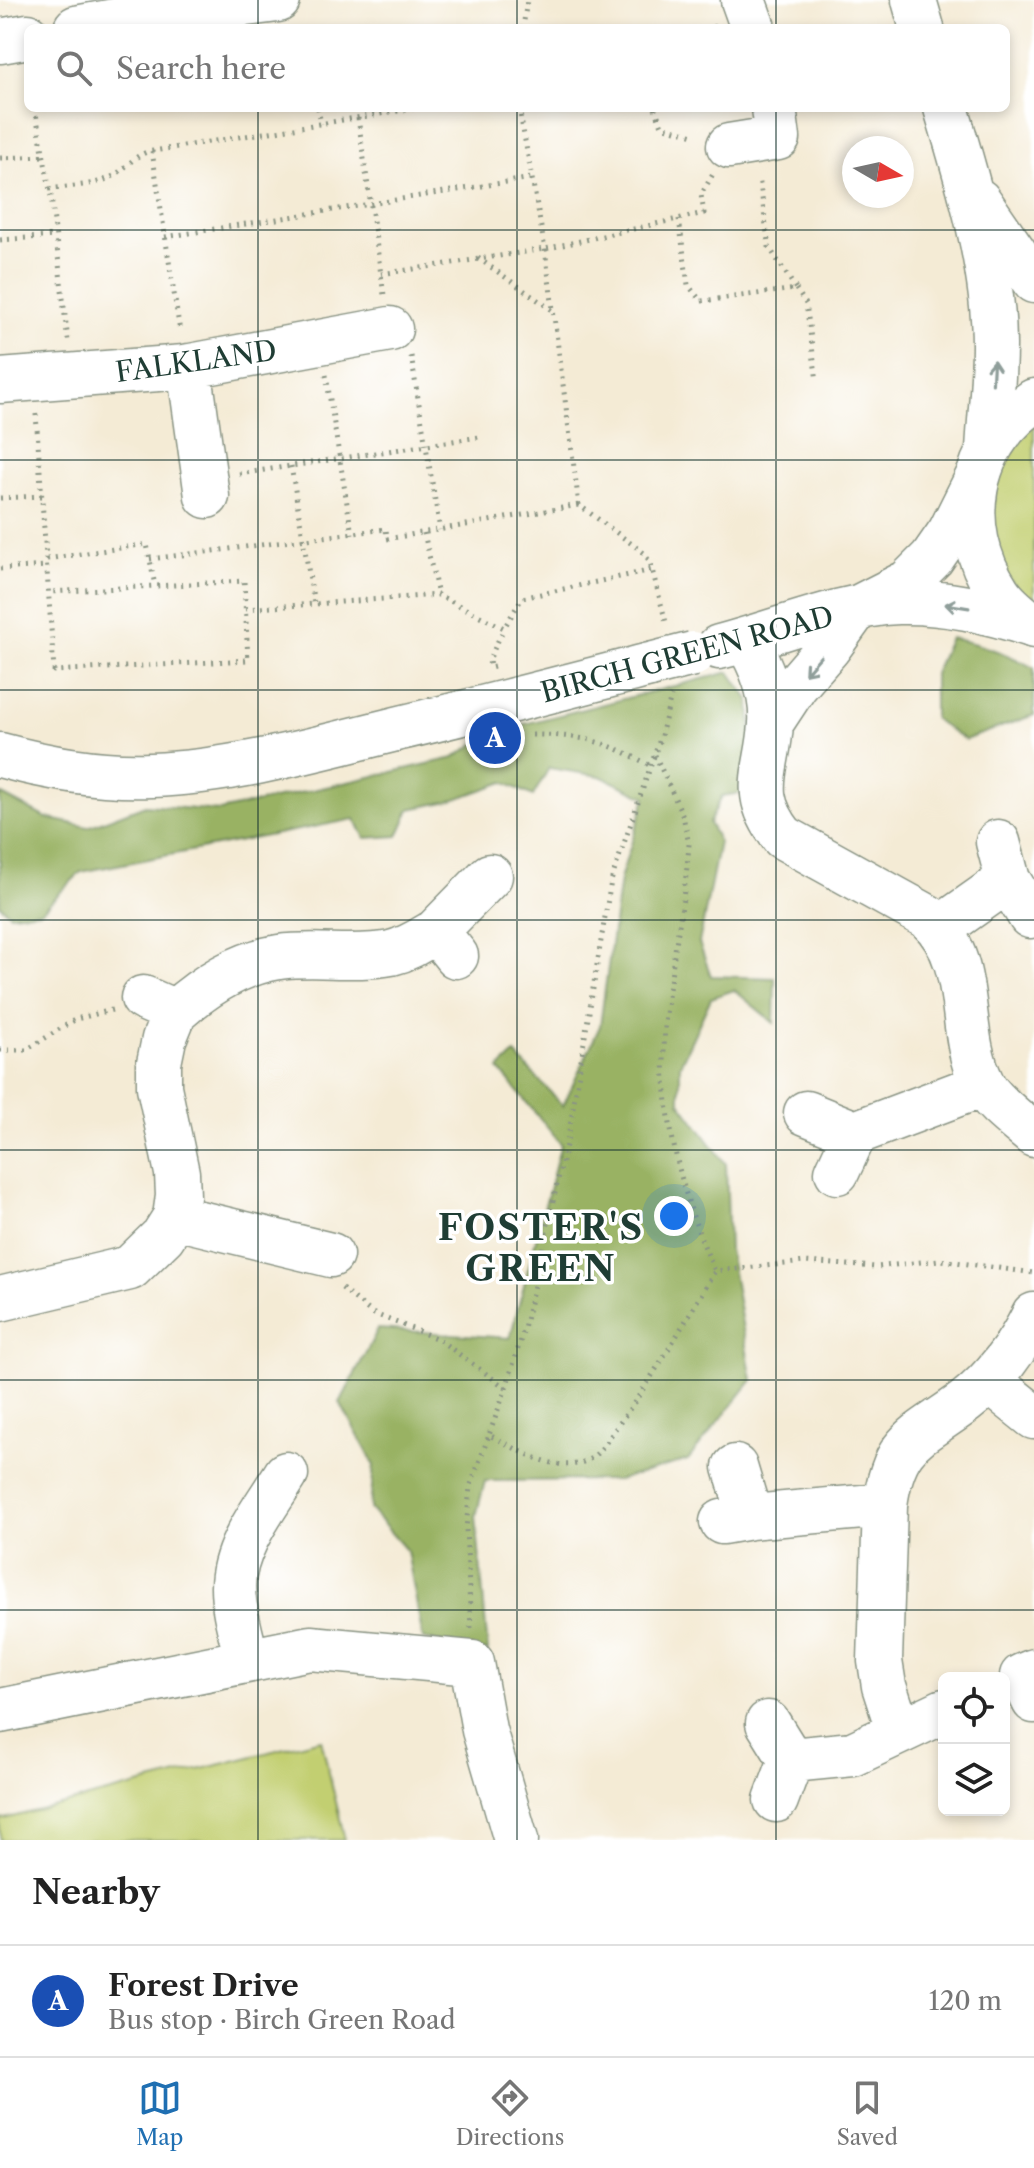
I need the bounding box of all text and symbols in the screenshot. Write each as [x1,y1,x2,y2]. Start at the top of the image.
search box [24,24,1010,112]
icon: search [52,46,96,90]
text: Search here [116,50,286,87]
north arrow [842,136,914,208]
street label: FALKLAND [113,333,279,389]
one-way arrow [986,359,1001,386]
one-way arrow [944,598,970,613]
street label: BIRCH GREEN ROAD [537,599,837,709]
one-way arrow [804,655,822,675]
pin: A [469,708,521,768]
your location [654,1196,694,1236]
district label: FOSTER'S GREEN [438,1205,644,1290]
map controls [938,1672,1010,1816]
button: locate [938,1672,1010,1744]
button: layers [938,1744,1010,1816]
text: Nearby [32,1871,160,1913]
text: Forest Drive [108,1967,299,2004]
text: A [48,1985,68,2017]
text: 120 m [928,1985,1002,2017]
text: Bus stop · Birch Green Road [108,2004,456,2036]
tab: Map [136,2076,183,2151]
tab: Directions [456,2076,564,2151]
tab: Saved [837,2076,898,2151]

